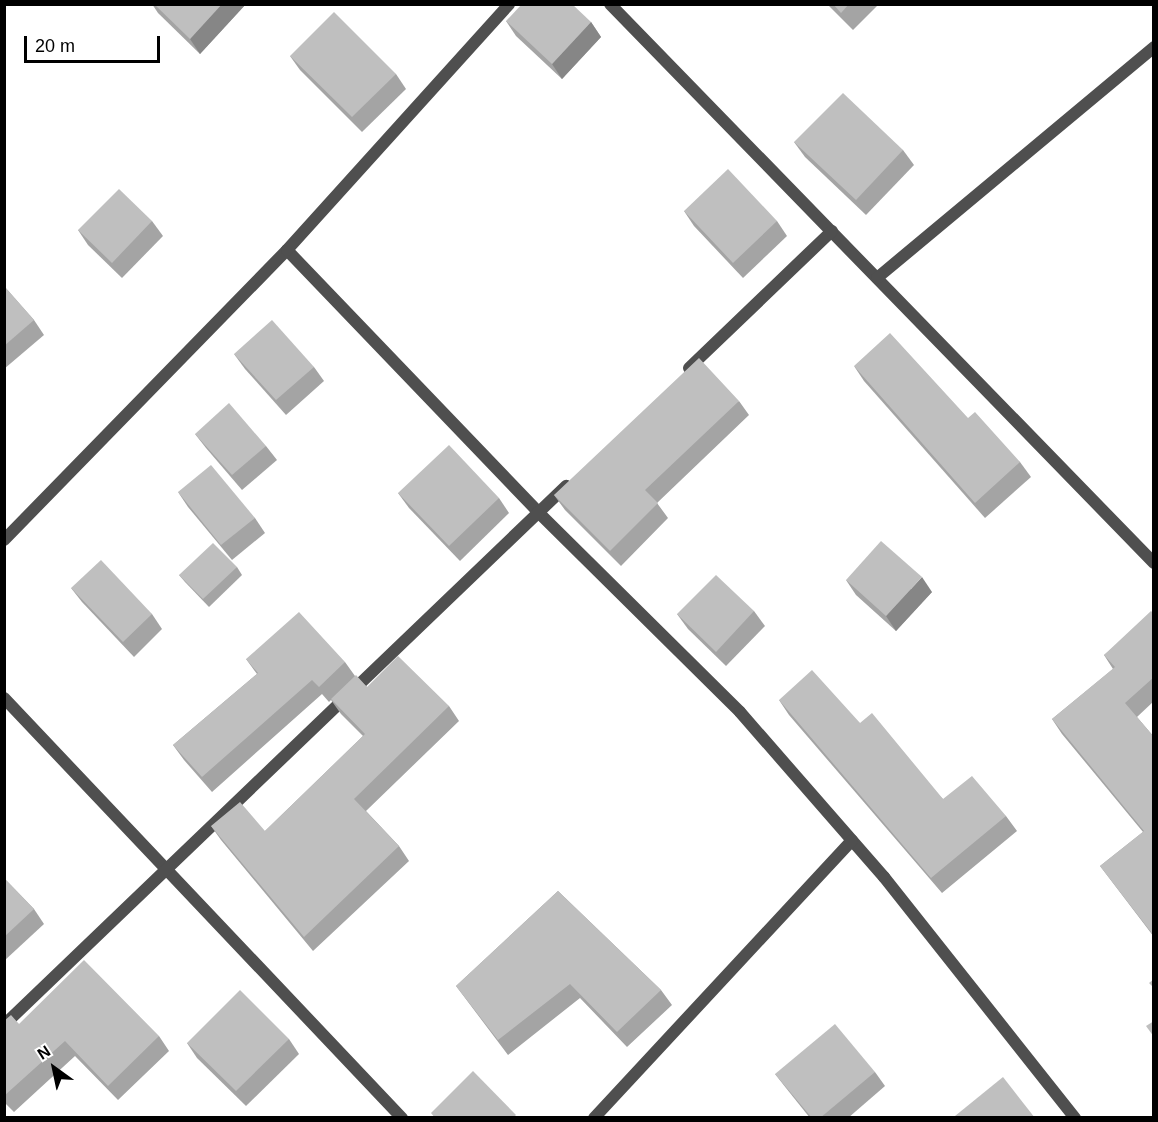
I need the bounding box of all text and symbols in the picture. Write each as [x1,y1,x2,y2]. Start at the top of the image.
scale bar [27,24,164,62]
text: 20 m [35,36,75,56]
north arrow [24,1038,84,1098]
text: N [34,1042,53,1063]

